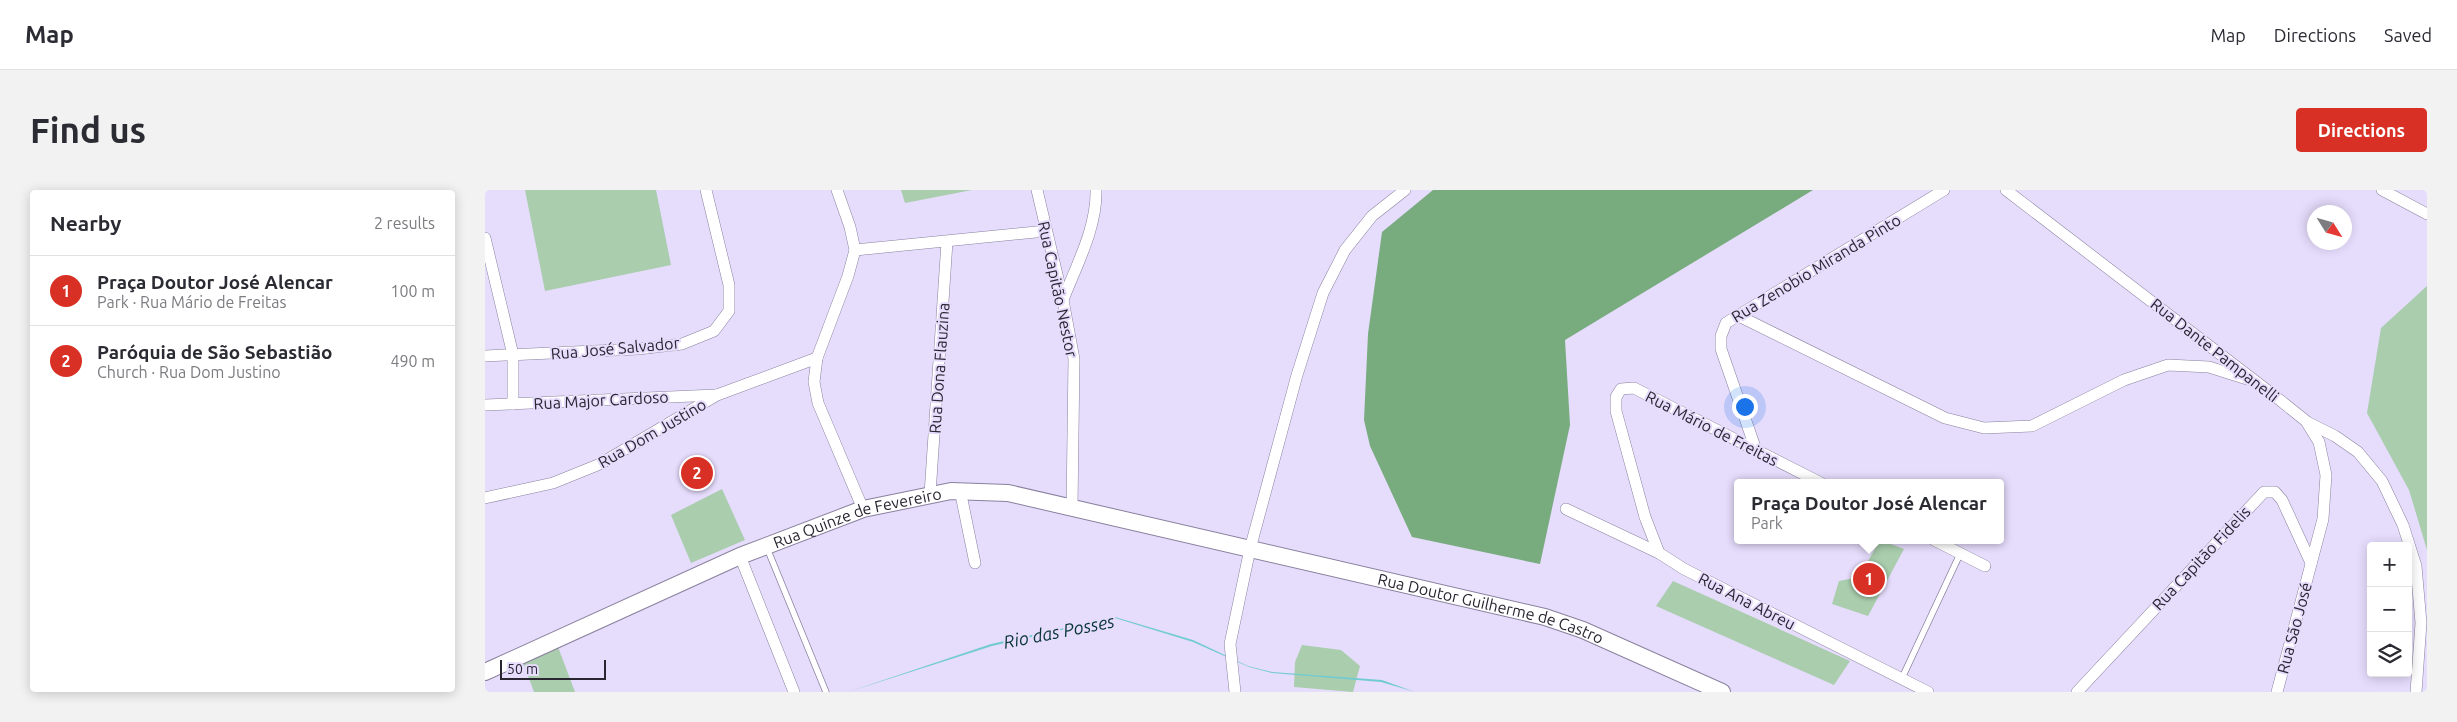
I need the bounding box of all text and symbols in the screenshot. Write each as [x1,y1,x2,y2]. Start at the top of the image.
text: Map [25,21,74,48]
text: Map [2210,25,2246,45]
text: Directions [2274,25,2356,45]
text: Saved [2384,25,2432,45]
button: Directions [2296,108,2427,152]
text: Find us [30,110,146,150]
north arrow [2307,205,2352,250]
street label: Rua Zenobio Miranda Pinto [1728,210,1904,326]
text: Nearby [50,211,121,235]
text: 2 results [374,214,435,232]
street label: Rua Capitão Nestor [1035,219,1081,359]
text: Praça Doutor José Alencar [97,271,333,293]
text: 1 [61,282,71,300]
text: 100 m [390,282,435,300]
text: Park · Rua Mário de Freitas [97,293,286,311]
street label: Rua Dante Pampanelli [2147,294,2283,406]
street label: Rua Dona Flauzina [925,302,953,434]
street label: Rua José Salvador [550,333,680,363]
text: Paróquia de São Sebastião [97,341,332,363]
text: 2 [61,352,71,370]
text: 490 m [390,352,435,370]
text: Church · Rua Dom Justino [97,363,281,381]
street label: Rua Major Cardoso [533,387,669,413]
street label: Rua Mário de Freitas [1643,387,1781,469]
your location [1732,394,1758,420]
street label: Rua Dom Justino [595,395,709,471]
pin: 2 [681,454,713,492]
popup [1734,479,2004,544]
street label: Rua Quinze de Fevereiro [771,484,943,551]
text: Praça Doutor José Alencar [1751,492,1987,514]
street label: Rua Capitão Fidelis [2148,502,2254,614]
text: Park [1751,514,1783,532]
map controls [2367,542,2412,677]
button: + [2367,542,2412,587]
pin: 1 [1853,560,1885,598]
street label: Rua Ana Abreu [1696,569,1798,633]
street label: Rua Doutor Guilherme de Castro [1376,570,1606,647]
street label: Rua São José [2273,580,2315,676]
button: − [2367,587,2412,632]
water label: Rio das Posses [1002,610,1117,652]
button: layers [2367,632,2412,677]
scale bar [500,657,606,680]
text: 50 m [507,661,538,677]

